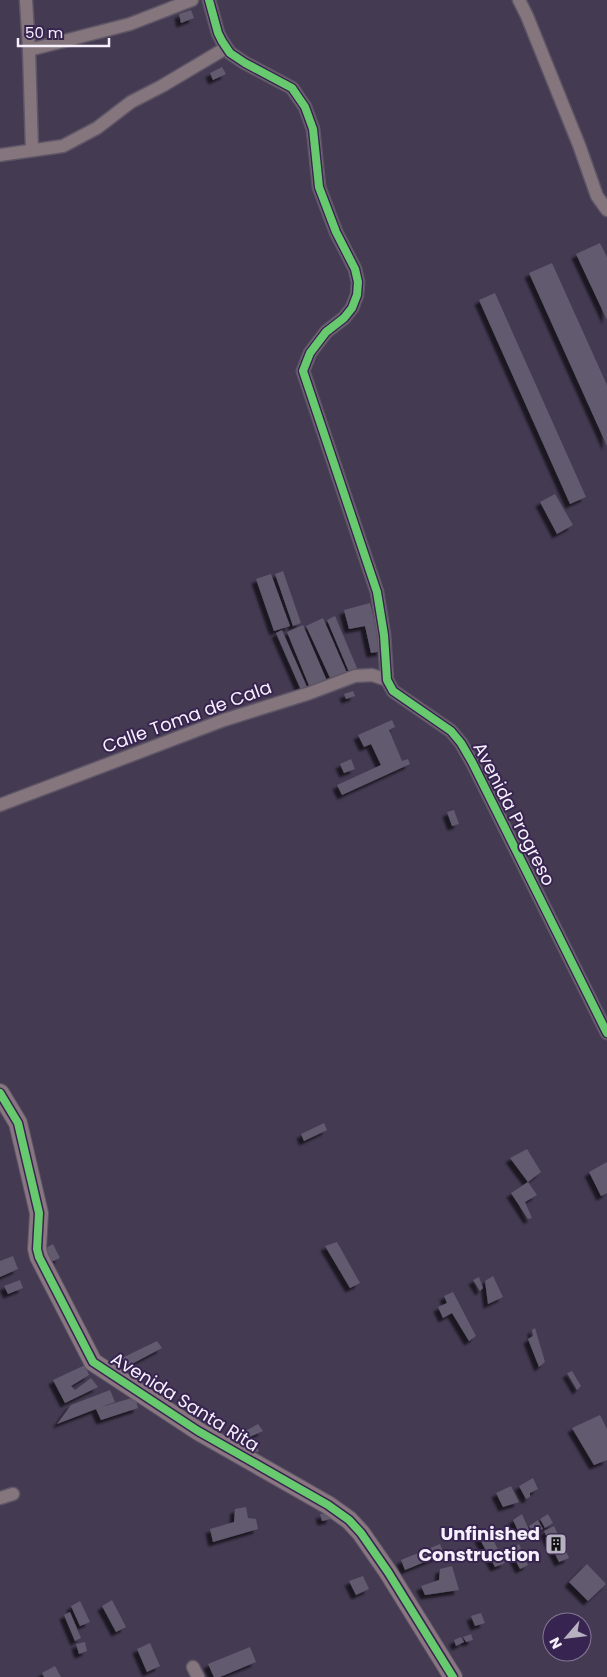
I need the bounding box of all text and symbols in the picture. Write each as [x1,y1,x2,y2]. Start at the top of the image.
scale bar [18,15,109,47]
text: 50 m [25,22,63,43]
street label: Calle Toma de Cala [99,674,275,759]
street label: Avenida Progreso [467,738,561,890]
street label: Avenida Santa Rita [106,1346,264,1457]
place label: Unfinished Construction [418,1521,540,1567]
building icon: Unfinished Construction [544,1532,568,1556]
north arrow [542,1612,592,1662]
text: N [544,1634,567,1652]

